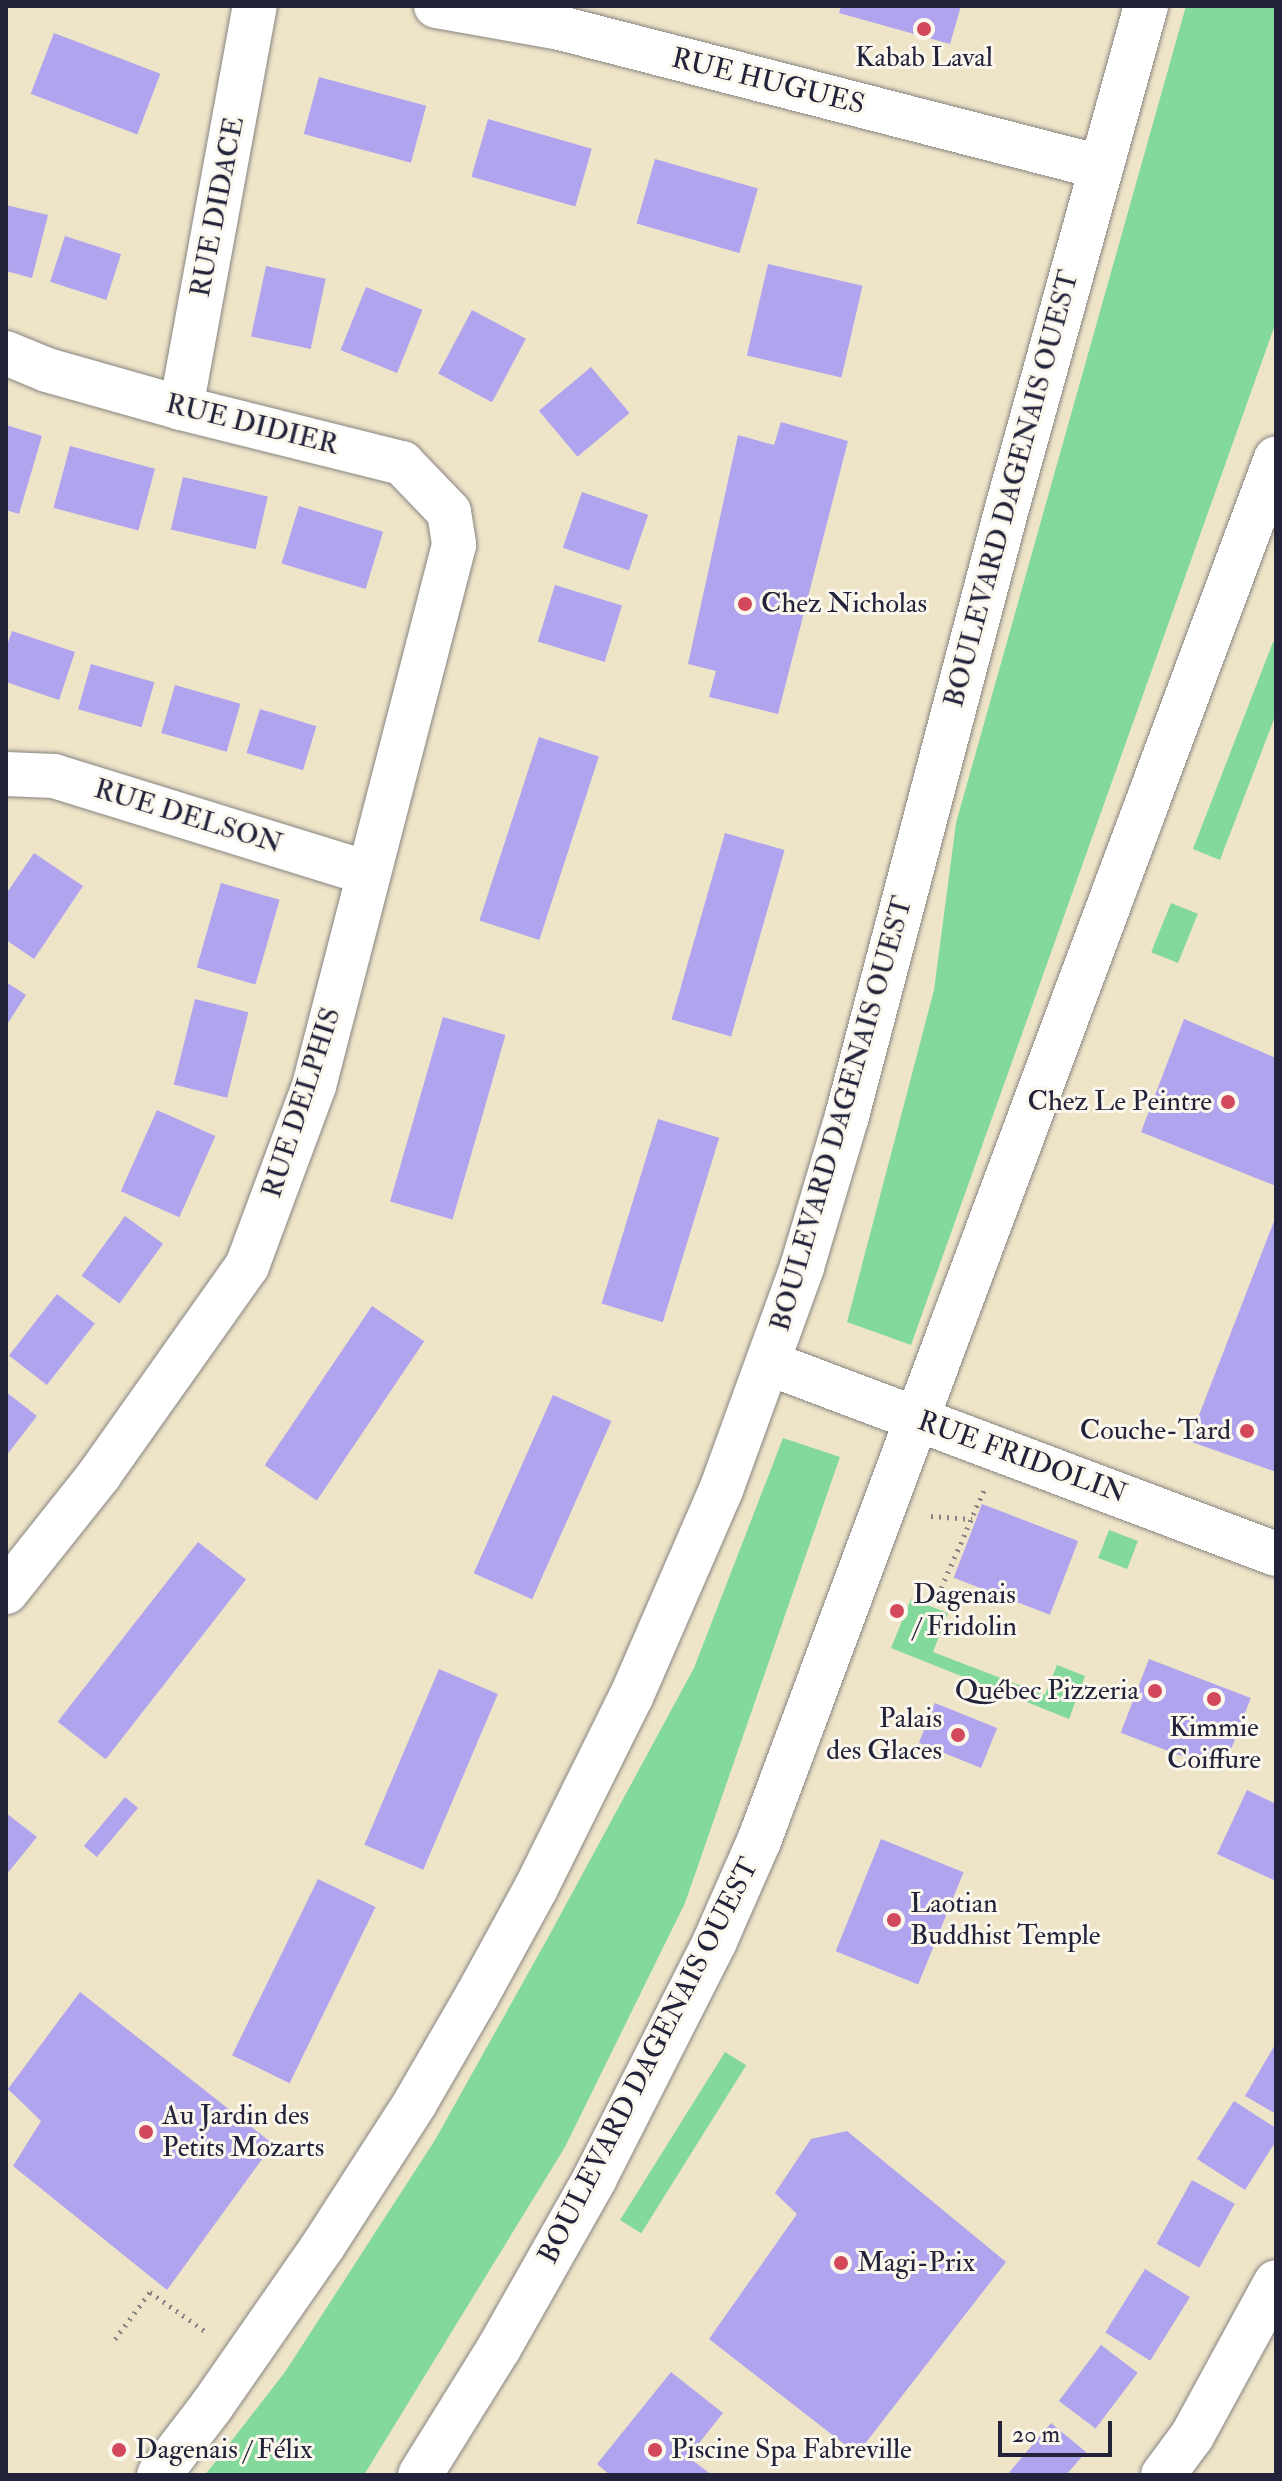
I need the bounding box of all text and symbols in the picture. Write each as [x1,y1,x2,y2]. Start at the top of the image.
marker: Kabab Laval [915,20,933,38]
place label: Kabab Laval [855,41,993,75]
street label: RUE HUGUES [668,42,868,122]
street label: RUE DIDACE [184,114,252,300]
street label: BOULEVARD DAGENAIS OUEST [937,267,1087,711]
street label: RUE DIDIER [162,387,342,463]
place label: Chez Nicholas [761,587,927,621]
marker: Chez Nicholas [736,595,754,613]
street label: RUE DELSON [90,772,286,862]
street label: BOULEVARD DAGENAIS OUEST [764,893,920,1335]
street label: RUE DELPHIS [255,1004,349,1202]
place label: Chez Le Peintre [1028,1085,1212,1119]
marker: Chez Le Peintre [1219,1093,1237,1111]
street label: RUE FRIDOLIN [913,1405,1131,1511]
place label: Couche-Tard [1080,1414,1231,1448]
marker: Couche-Tard [1238,1422,1256,1440]
place label: Dagenais / Fridolin [913,1578,1017,1644]
marker: Dagenais / Fridolin [888,1602,906,1620]
place label: Québec Pizzeria [955,1674,1139,1708]
marker: Québec Pizzeria [1146,1682,1164,1700]
marker: Kimmie Coiffure [1205,1690,1223,1708]
place label: Palais des Glaces [826,1702,942,1768]
place label: Kimmie Coiffure [1167,1711,1261,1777]
marker: Palais des Glaces [949,1726,967,1744]
street label: BOULEVARD DAGENAIS OUEST [532,1853,766,2269]
place label: Laotian Buddhist Temple [910,1887,1100,1953]
marker: Laotian Buddhist Temple [885,1911,903,1929]
place label: Au Jardin des Petits Mozarts [162,2099,324,2165]
marker: Au Jardin des Petits Mozarts [137,2123,155,2141]
place label: Magi-Prix [857,2246,975,2280]
marker: Magi-Prix [832,2254,850,2272]
scale bar [1002,2405,1116,2455]
text: 20 m [1012,2419,1060,2450]
place label: Dagenais / Félix [135,2433,313,2467]
place label: Piscine Spa Fabreville [671,2433,912,2467]
marker: Dagenais / Félix [110,2441,128,2459]
marker: Piscine Spa Fabreville [646,2441,664,2459]

